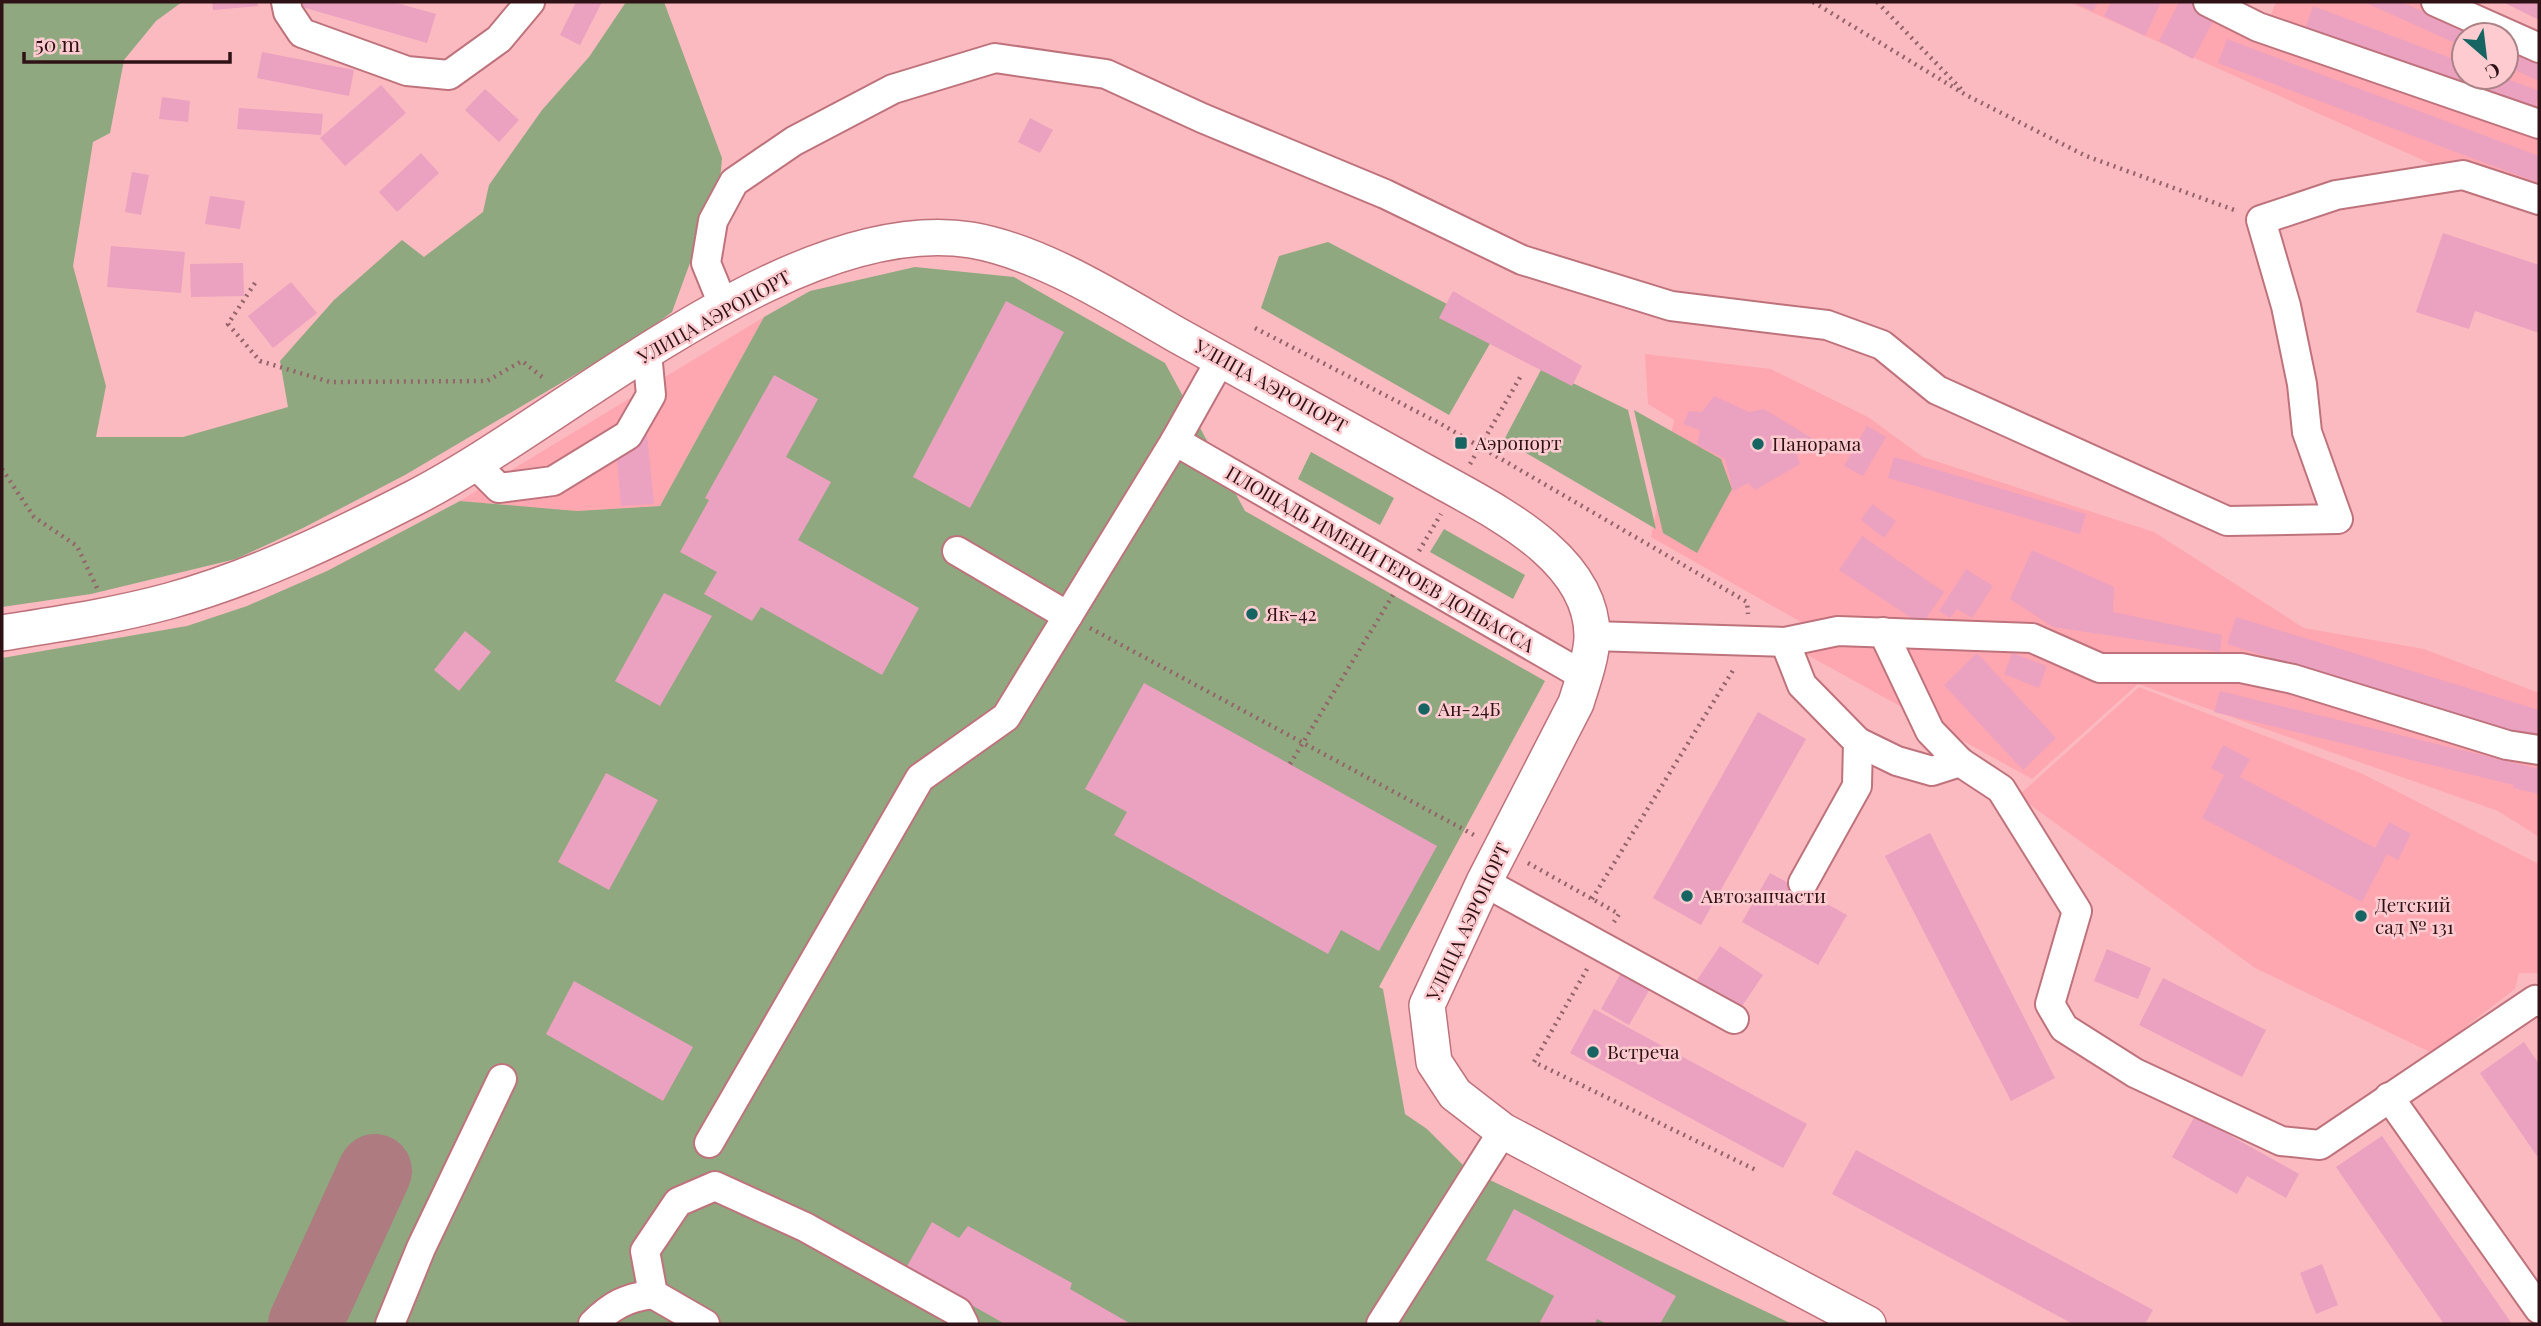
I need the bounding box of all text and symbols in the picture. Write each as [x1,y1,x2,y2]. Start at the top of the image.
scale bar [24,21,231,65]
north arrow [2450,21,2520,91]
text: 50 m [35,29,81,57]
text: С [2481,57,2505,87]
street label: УЛИЦА АЭРОПОРТ [632,263,795,369]
street label: УЛИЦА АЭРОПОРТ [1189,332,1353,438]
place label: Аэропорт [1474,429,1561,455]
place label: Панорама [1772,430,1862,456]
marker: Аэропорт [1453,435,1469,451]
marker: Панорама [1750,436,1766,452]
street label: ПЛОЩАДЬ ИМЕНИ ГЕРОЕВ ДОНБАССА [1221,459,1541,658]
place label: Як-42 [1265,600,1317,626]
marker: Як-42 [1244,606,1260,622]
place label: Ан-24Б [1437,695,1501,721]
marker: Ан-24Б [1416,701,1432,717]
street label: УЛИЦА АЭРОПОРТ [1419,838,1515,1006]
place label: Автозапчасти [1700,882,1826,908]
marker: Автозапчасти [1679,888,1695,904]
place label: Детский сад № 131 [2375,891,2454,939]
marker: Детский сад № 131 [2353,908,2369,924]
place label: Встреча [1607,1038,1680,1064]
marker: Встреча [1585,1044,1601,1060]

